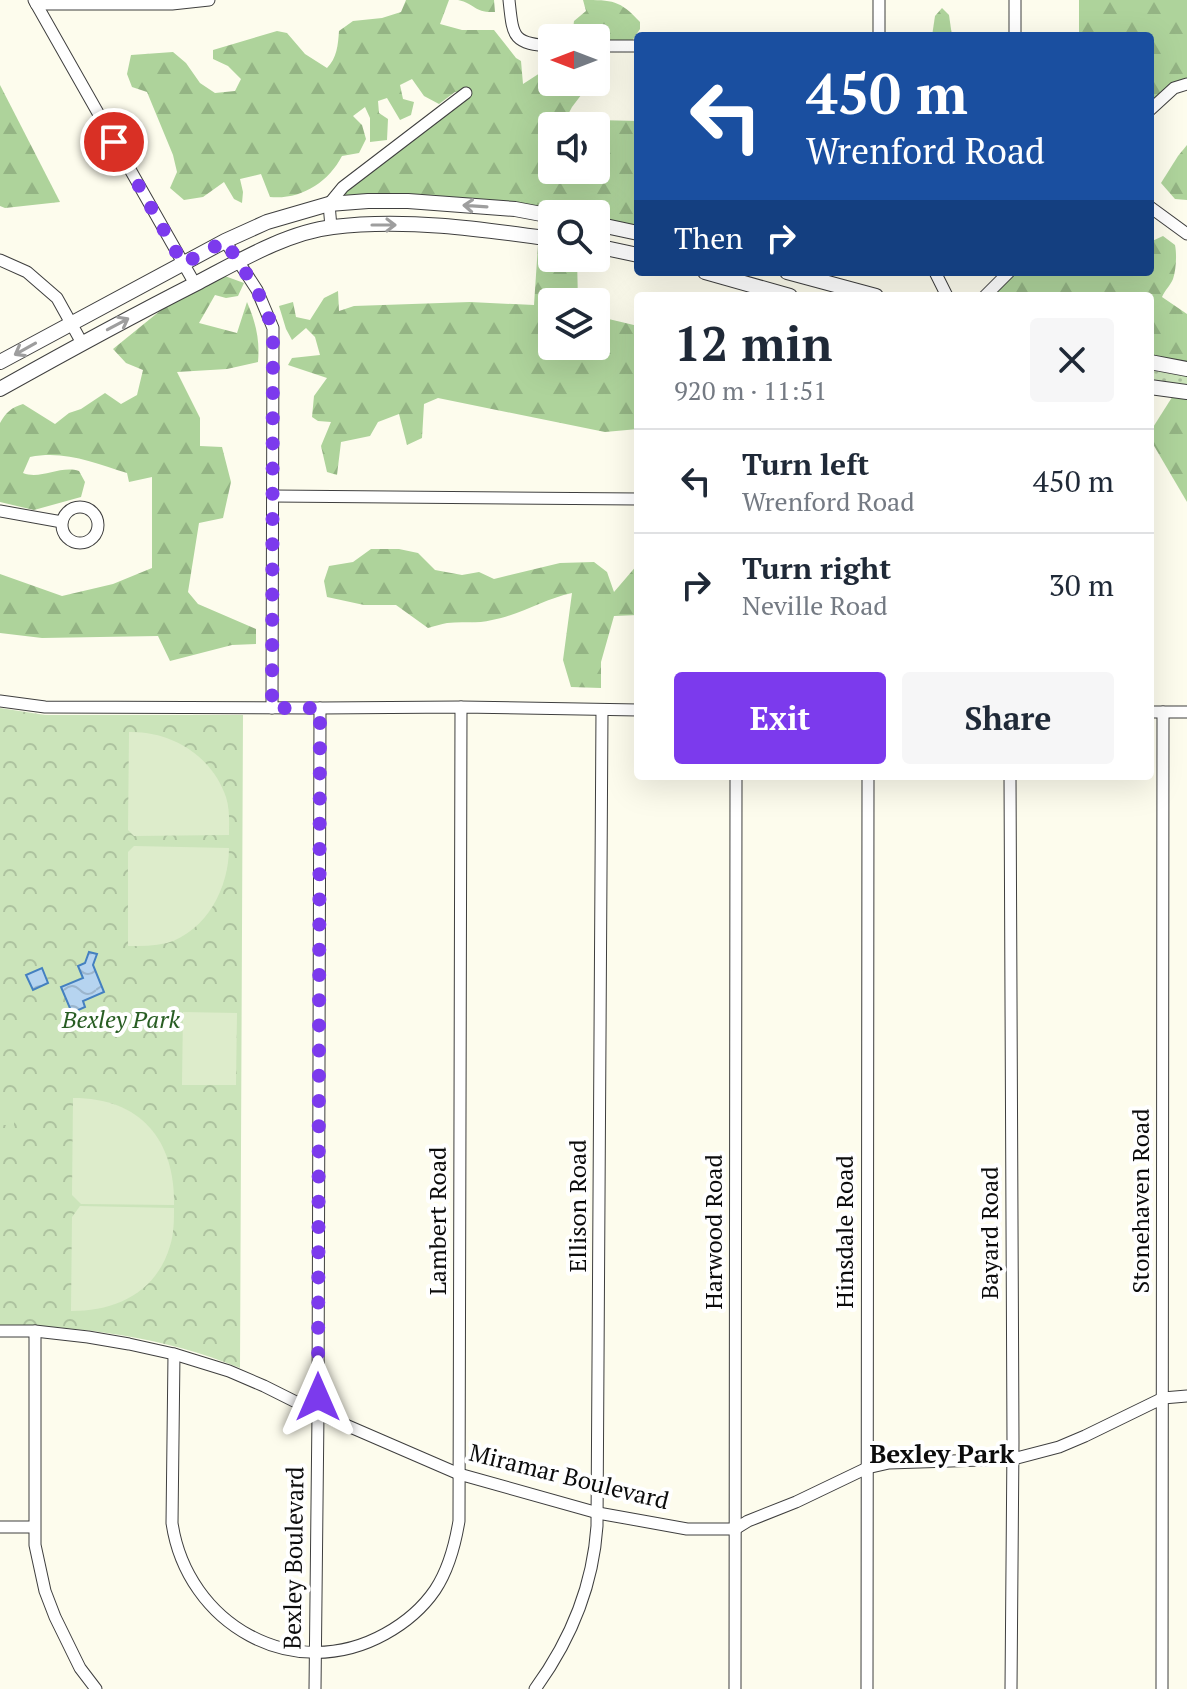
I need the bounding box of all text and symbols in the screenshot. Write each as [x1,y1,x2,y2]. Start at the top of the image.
north arrow [538,24,610,96]
map controls [538,24,610,360]
text: 450 m [806,56,968,130]
icon: left [674,64,778,168]
pin [80,108,148,176]
button: sound [538,112,610,184]
icon: arrive [92,120,136,164]
text: Wrenford Road [806,127,1045,174]
one-way arrow [462,198,489,213]
button: search [538,200,610,272]
icon: right [759,216,803,260]
one-way arrow [370,217,397,232]
text: Then [674,218,743,258]
button: layers [538,288,610,360]
text: 12 min [674,311,832,375]
one-way arrow [105,316,129,332]
button: close [1030,318,1114,402]
one-way arrow [14,341,37,357]
text: 920 m · 11:51 [674,373,827,407]
text: Turn left [742,444,869,484]
icon: left [674,459,718,503]
text: 450 m [1033,461,1114,501]
text: Wrenford Road [742,484,915,518]
text: Turn right [742,548,891,588]
icon: right [674,563,718,607]
text: 30 m [1049,565,1114,605]
text: Neville Road [742,588,888,622]
button: Exit [674,672,886,764]
button: Share [902,672,1114,764]
park label: Bexley Park [61,1003,180,1035]
street label: Stonehaven Road [1124,1108,1156,1294]
street label: Ellison Road [561,1140,593,1272]
street label: Lambert Road [421,1147,453,1295]
street label: Harwood Road [697,1154,729,1310]
street label: Hinsdale Road [828,1155,860,1309]
street label: Bayard Road [973,1166,1005,1300]
position arrow [276,1355,360,1439]
street label: Miramar Boulevard [466,1436,672,1516]
district label: Bexley Park [869,1436,1015,1470]
street label: Bexley Boulevard [275,1466,311,1650]

